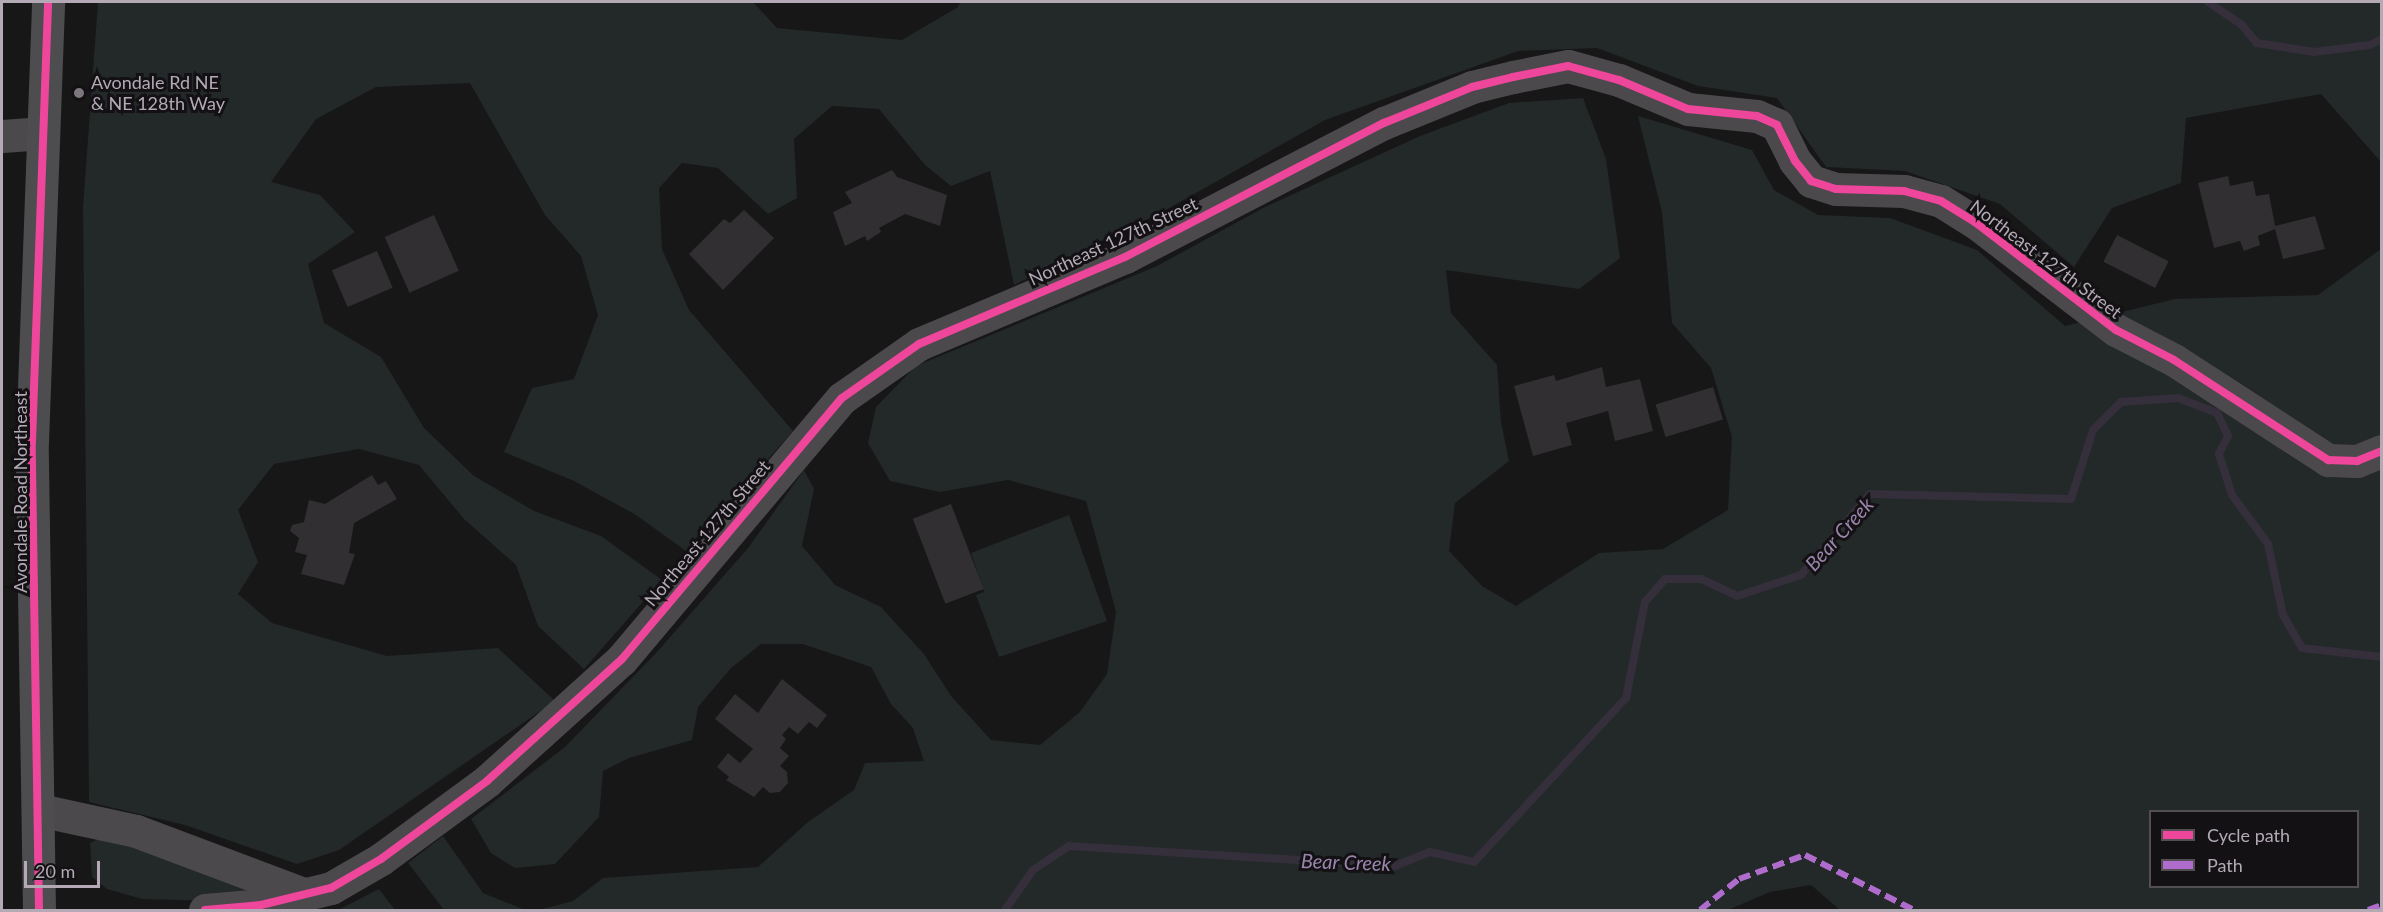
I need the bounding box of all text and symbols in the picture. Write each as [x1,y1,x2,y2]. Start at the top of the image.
place label: Avondale Rd NE & NE 128th Way [91,72,225,115]
marker: Avondale Rd NE & NE 128th Way [72,86,86,100]
street label: Northeast 127th Street [1025,192,1201,290]
street label: Northeast 127th Street [1966,195,2126,323]
street label: Avondale Road Northeast [9,391,31,593]
street label: Northeast 127th Street [640,456,774,610]
water label: Bear Creek [1800,492,1878,576]
legend [2149,810,2359,888]
text: Cycle path [2207,824,2290,846]
water label: Bear Creek [1300,848,1392,876]
scale bar [27,849,104,887]
text: Path [2207,854,2243,876]
text: 20 m [35,860,75,882]

